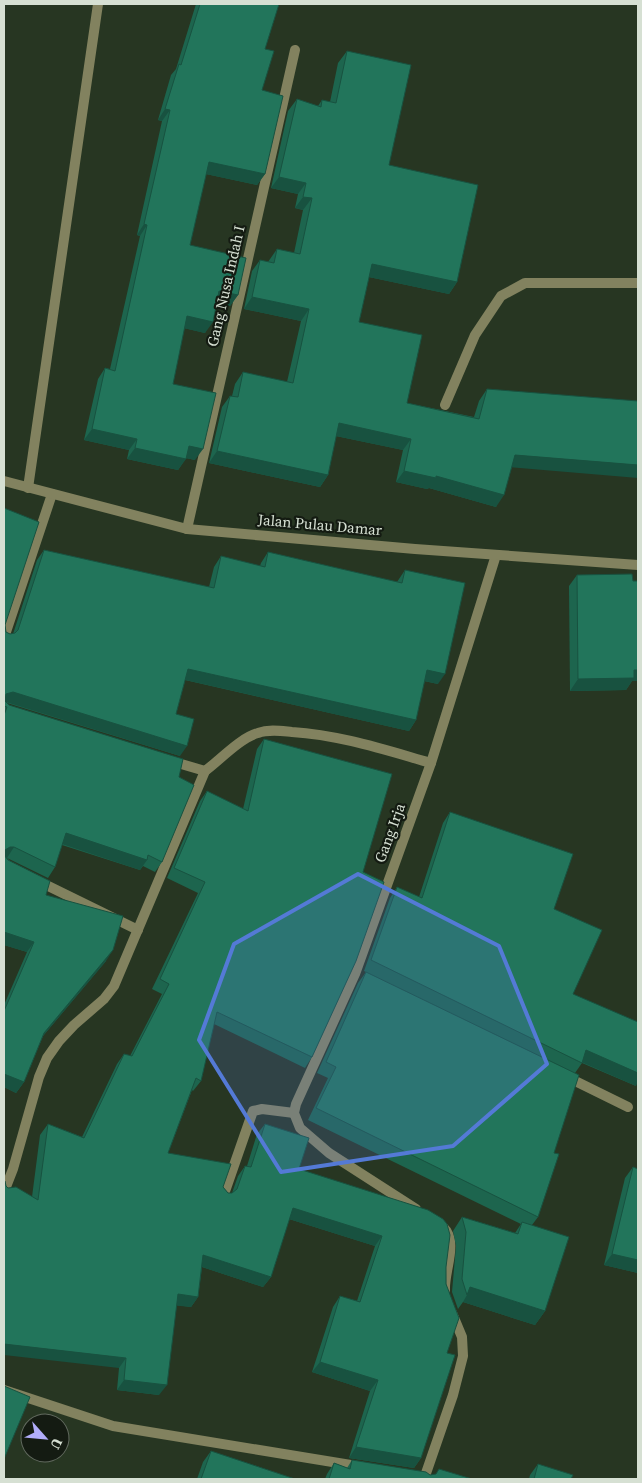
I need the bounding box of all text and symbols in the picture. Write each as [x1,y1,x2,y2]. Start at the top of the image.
street label: Gang Nusa Indah I [201,223,250,349]
street label: Jalan Pulau Damar [256,509,384,540]
street label: Gang Irja [369,800,410,865]
north arrow [20,1413,70,1463]
text: U [45,1435,68,1453]

